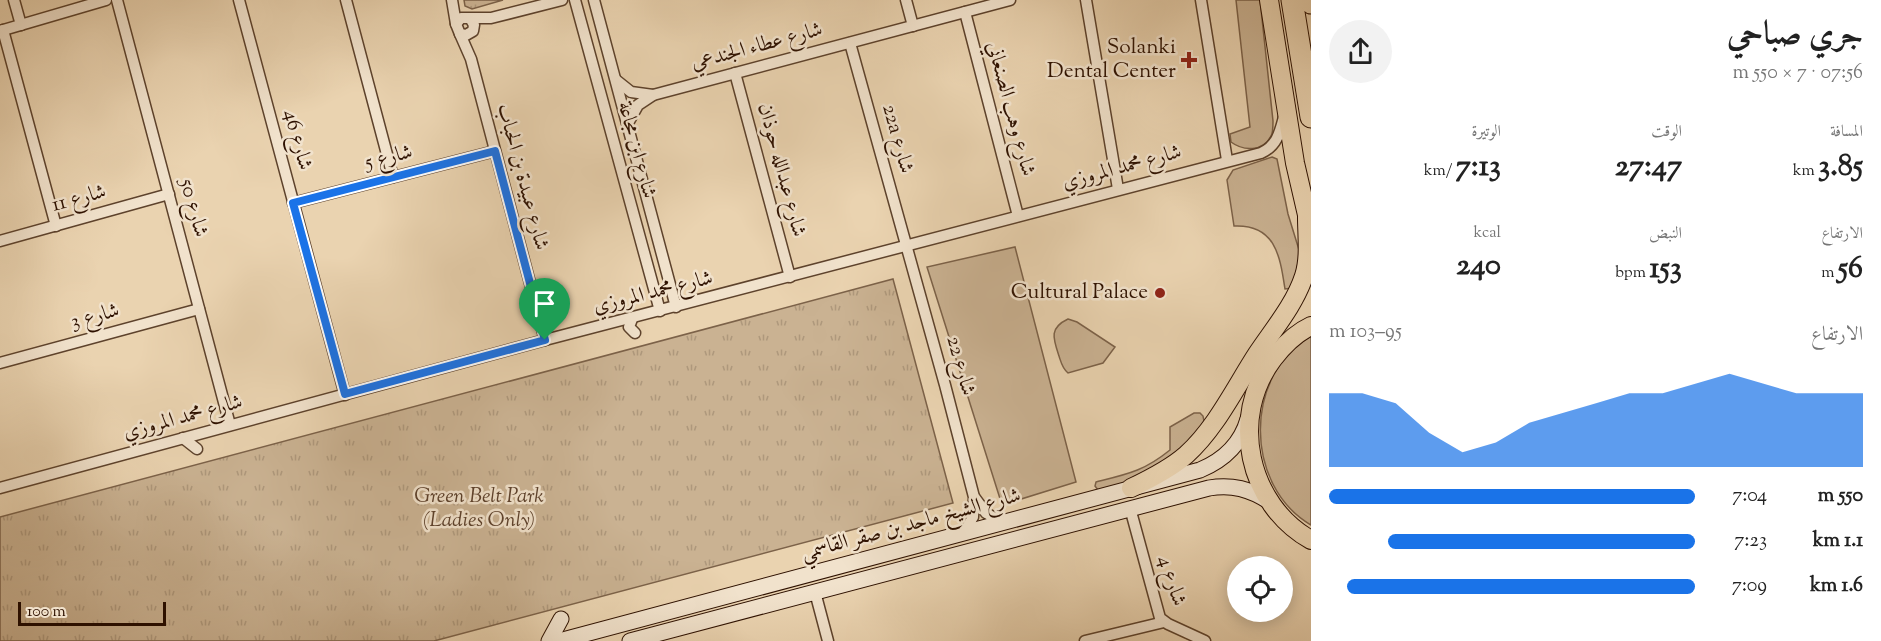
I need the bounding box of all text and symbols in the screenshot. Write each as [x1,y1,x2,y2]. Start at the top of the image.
text: جري صباحي [1727,12,1863,60]
street label: شارع عطاء الجندعي [688,15,826,80]
button: share [1329,20,1392,83]
place label: Solanki Dental Center [1047,33,1176,87]
street label: شارع وهب الصنعاني [977,38,1042,180]
marker: Solanki Dental Center [1180,51,1198,69]
text: 07:56 · 7 × 550 m [1732,59,1863,88]
street label: شارع ابن مجاعة [608,98,663,202]
street label: شارع عبيدة بن الحباب [487,100,556,254]
street label: شارع عبدالله حوذان [748,100,813,241]
street label: 22a شارع [872,101,921,177]
street label: شارع 46 [274,106,319,174]
text: الوتيرة [1471,121,1501,144]
text: الوقت [1651,121,1682,144]
text: المسافة [1830,121,1863,144]
street label: شارع 5 [361,138,416,180]
street label: شارع محمد المروزي [1059,138,1185,199]
text: 7:13 [1456,146,1501,189]
text: 27:47 [1615,146,1682,189]
text: 3.85 [1818,146,1863,189]
text: /km [1424,160,1456,183]
text: km [1793,160,1818,183]
street label: شارع 50 [170,175,215,241]
street label: شارع 11 [48,177,110,222]
text: kcal [1474,222,1501,245]
text: النبض [1649,223,1682,246]
text: الارتفاع [1821,223,1863,246]
text: 240 [1456,245,1501,288]
text: 153 [1649,248,1682,291]
text: 56 [1838,248,1863,291]
text: bpm [1615,262,1649,285]
text: m [1821,262,1838,285]
street label: شارع محمد المروزي [590,264,716,323]
pin [519,278,570,340]
place label: Cultural Palace [1011,278,1148,308]
marker: Cultural Palace [1153,286,1167,300]
icon: arrive [528,287,561,320]
street label: شارع 3 [67,296,123,339]
text: 95–103 m [1329,318,1402,347]
text: الارتفاع [1811,321,1863,350]
street label: شارع 22 [937,333,982,399]
street label: شارع محمد المروزي [120,388,246,449]
street label: شارع الشيخ ماجد بن صقر القاسمي [798,481,1025,572]
park label: Green Belt Park (Ladies Only) [414,482,544,536]
text: 7:04 [1732,482,1767,511]
text: 550 m [1818,482,1863,511]
text: 7:23 [1734,527,1767,556]
text: 1.1 km [1813,527,1863,556]
street label: شارع 4 [1148,552,1193,610]
map controls [1227,556,1293,622]
button: locate [1227,556,1293,622]
text: 7:09 [1732,572,1767,601]
text: 1.6 km [1810,572,1863,601]
scale bar [18,599,166,626]
text: 100 m [27,601,66,624]

